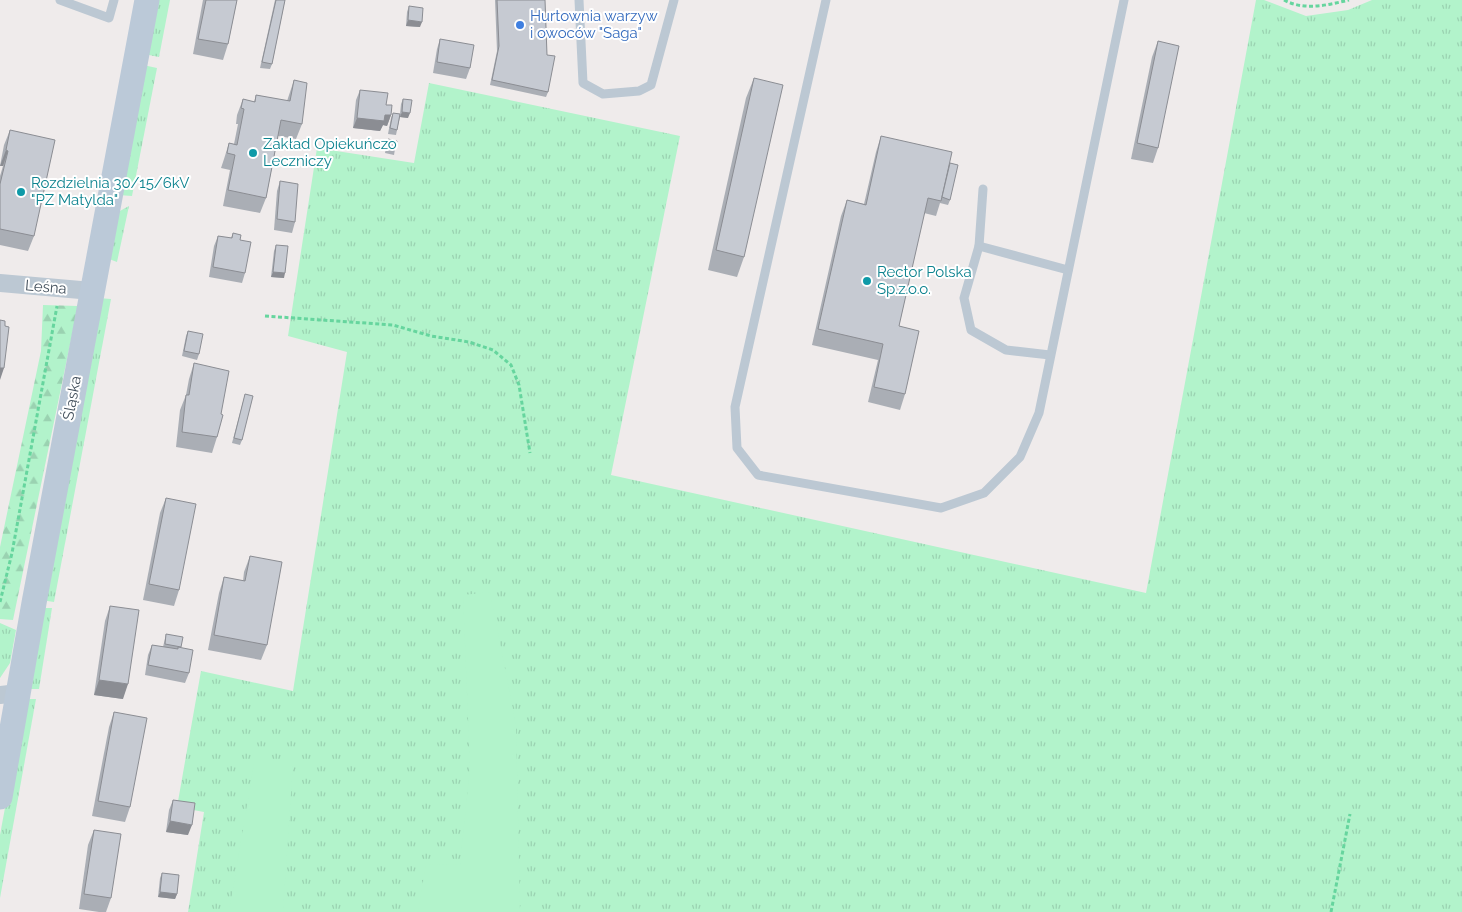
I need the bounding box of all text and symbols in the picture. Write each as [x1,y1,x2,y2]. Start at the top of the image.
place label: Hurtownia warzyw i owoców "Saga" [530,7,658,42]
marker: Hurtownia warzyw i owoców "Saga" [514,19,526,31]
place label: Zakład Opiekuńczo Leczniczy [263,135,397,170]
marker: Zakład Opiekuńczo Leczniczy [247,147,259,159]
place label: Rozdzielnia 30/15/6kV "PZ Matylda" [31,174,190,209]
marker: Rozdzielnia 30/15/6kV "PZ Matylda" [15,186,27,198]
place label: Rector Polska Sp.z.o.o. [877,263,972,298]
marker: Rector Polska Sp.z.o.o. [861,275,873,287]
street label: Leśna [25,276,67,298]
street label: Śląska [59,374,85,422]

